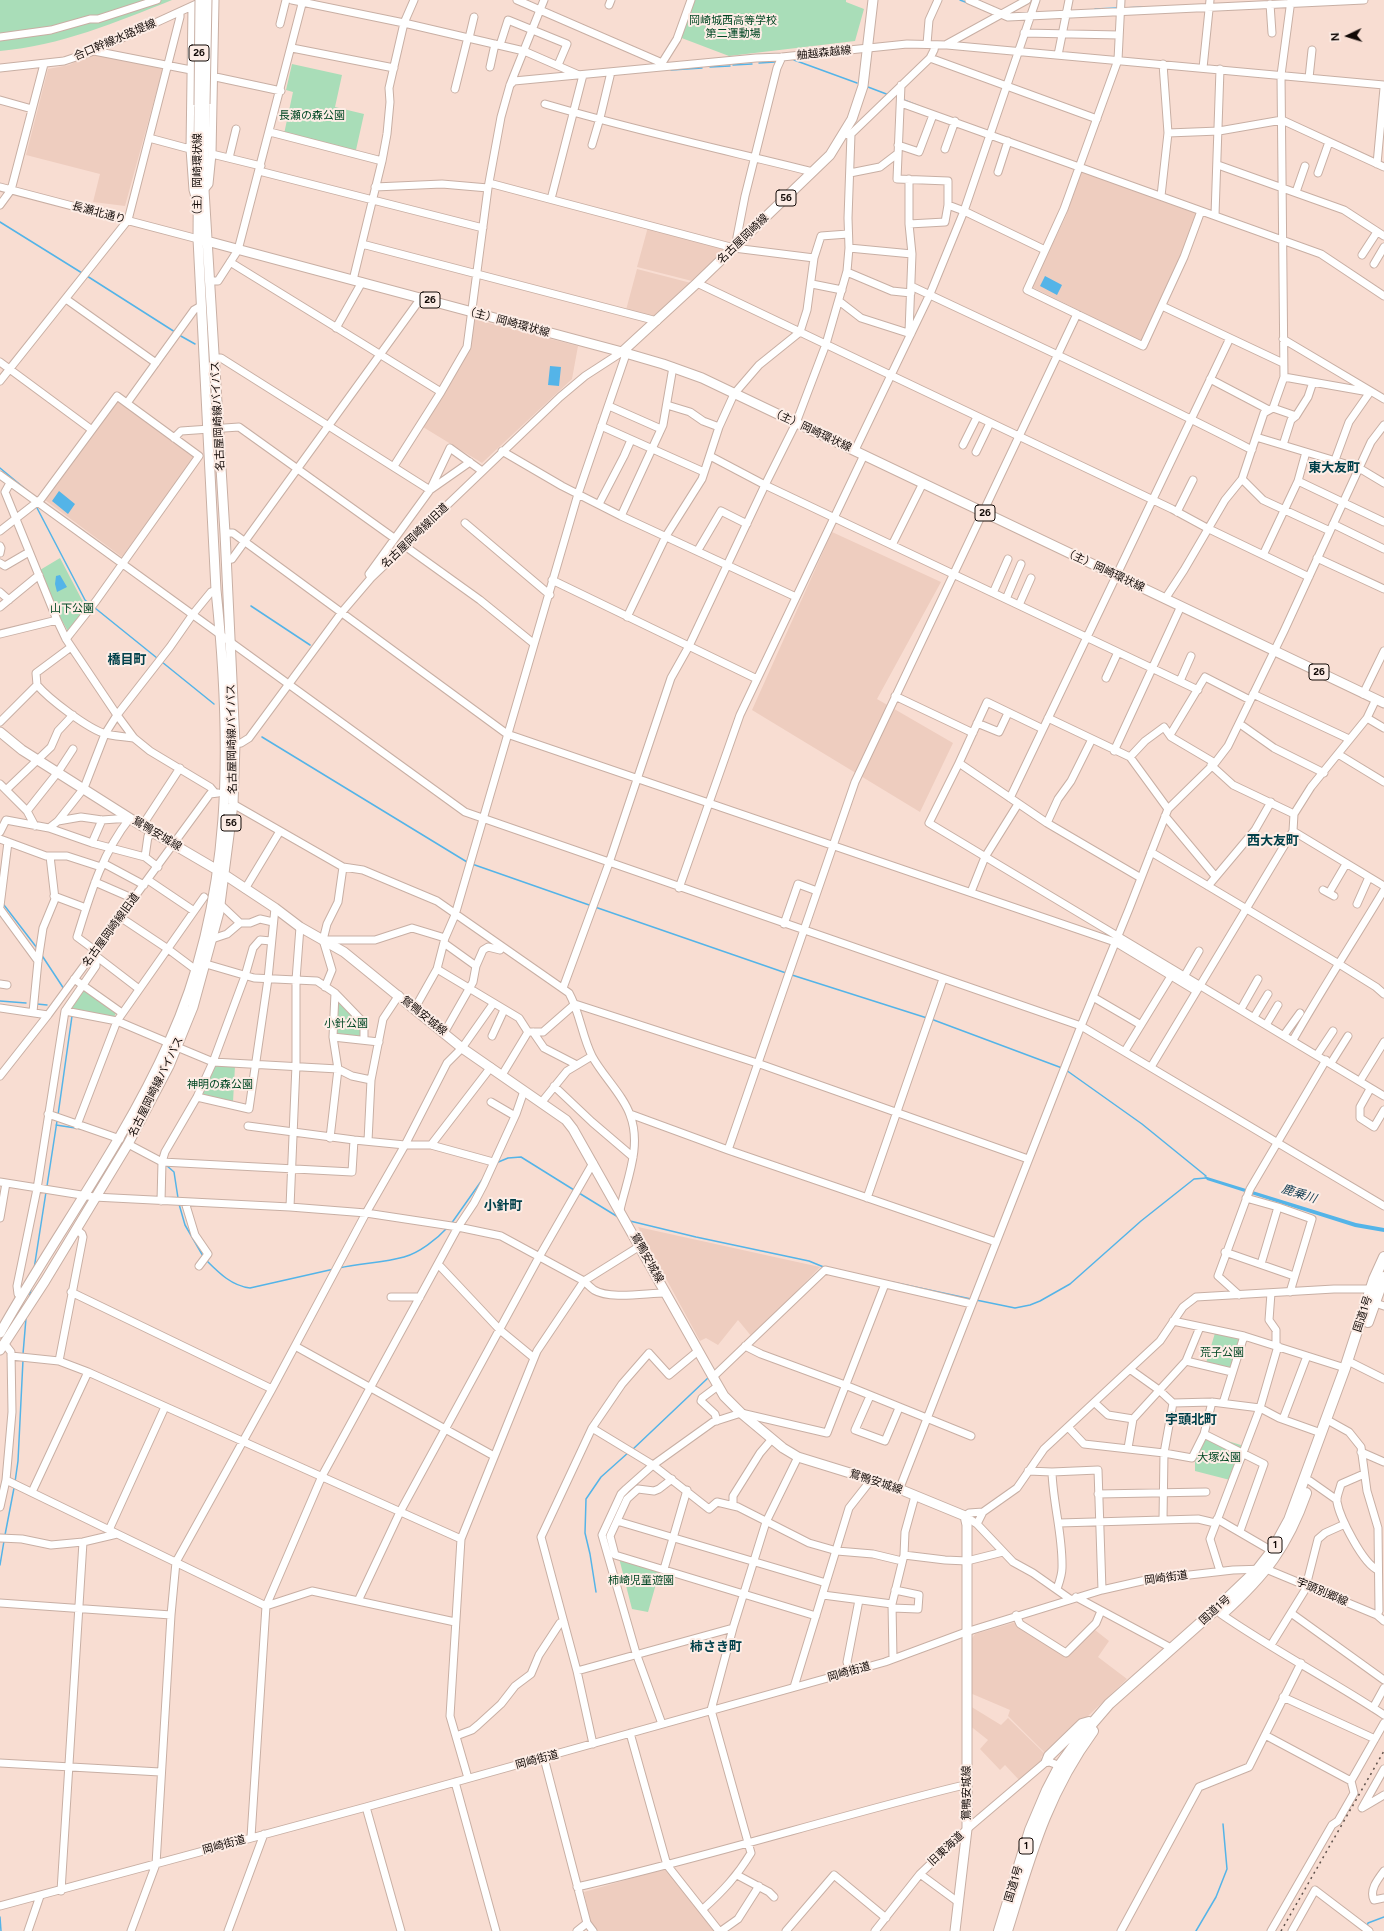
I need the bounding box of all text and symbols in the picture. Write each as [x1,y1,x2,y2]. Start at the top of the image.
park label: 岡崎城西高等学校 第二運動場 [689,14,777,40]
north arrow [1328,16,1368,56]
street label: 合口幹線水路堤線 [72,17,158,63]
text: N [1329,32,1342,42]
street label: 舳越森越線 [796,44,852,62]
road number: 26 [189,45,209,61]
park label: 長瀬の森公園 [279,109,345,123]
street label: （主）岡崎環状線 [191,133,205,221]
road number: 56 [776,190,796,206]
street label: 長瀬北通り [71,200,127,226]
street label: 名古屋岡崎線 [715,211,771,267]
road number: 26 [420,292,440,308]
street label: （主）岡崎環状線 [463,304,551,340]
street label: 名古屋岡崎線バイパス [209,361,227,471]
street label: （主）岡崎環状線 [768,405,854,455]
district label: 東大友町 [1308,460,1360,476]
street label: 名古屋岡崎線旧道 [379,501,451,571]
road number: 26 [975,505,995,521]
street label: （主）岡崎環状線 [1061,545,1147,595]
park label: 山下公園 [50,602,94,616]
district label: 橋目町 [108,652,146,668]
road number: 26 [1309,664,1329,680]
street label: 名古屋岡崎線バイパス [224,684,240,794]
street label: 鴛鴨安城線 [130,814,184,854]
road number: 56 [221,815,241,831]
district label: 西大友町 [1247,833,1299,849]
street label: 名古屋岡崎線旧道 [80,891,142,969]
street label: 鴛鴨安城線 [398,994,450,1038]
park label: 小針公園 [324,1017,368,1031]
street label: 名古屋岡崎線バイパス [126,1035,186,1139]
park label: 神明の森公園 [187,1078,253,1092]
water label: 鹿乗川 [1280,1182,1318,1206]
district label: 小針町 [484,1198,522,1214]
street label: 鴛鴨安城線 [628,1231,666,1285]
street label: 国道1号 [1351,1294,1375,1334]
park label: 荒子公園 [1200,1346,1244,1360]
district label: 宇頭北町 [1165,1412,1217,1428]
park label: 大塚公園 [1197,1451,1241,1465]
street label: 鴛鴨安城線 [848,1467,904,1497]
road number: 1 [1268,1537,1282,1553]
street label: 岡崎街道 [1143,1568,1189,1588]
park label: 柿崎児童遊園 [608,1574,674,1588]
street label: 宇頭別郷線 [1294,1575,1350,1609]
street label: 国道1号 [1197,1593,1233,1627]
district label: 柿さき町 [690,1639,742,1655]
street label: 岡崎街道 [826,1660,872,1684]
street label: 岡崎街道 [514,1748,560,1772]
street label: 鴛鴨安城線 [960,1766,974,1820]
street label: 旧東海道 [925,1829,967,1869]
street label: 岡崎街道 [201,1833,247,1857]
road number: 1 [1019,1838,1033,1854]
street label: 国道1号 [1002,1864,1026,1904]

